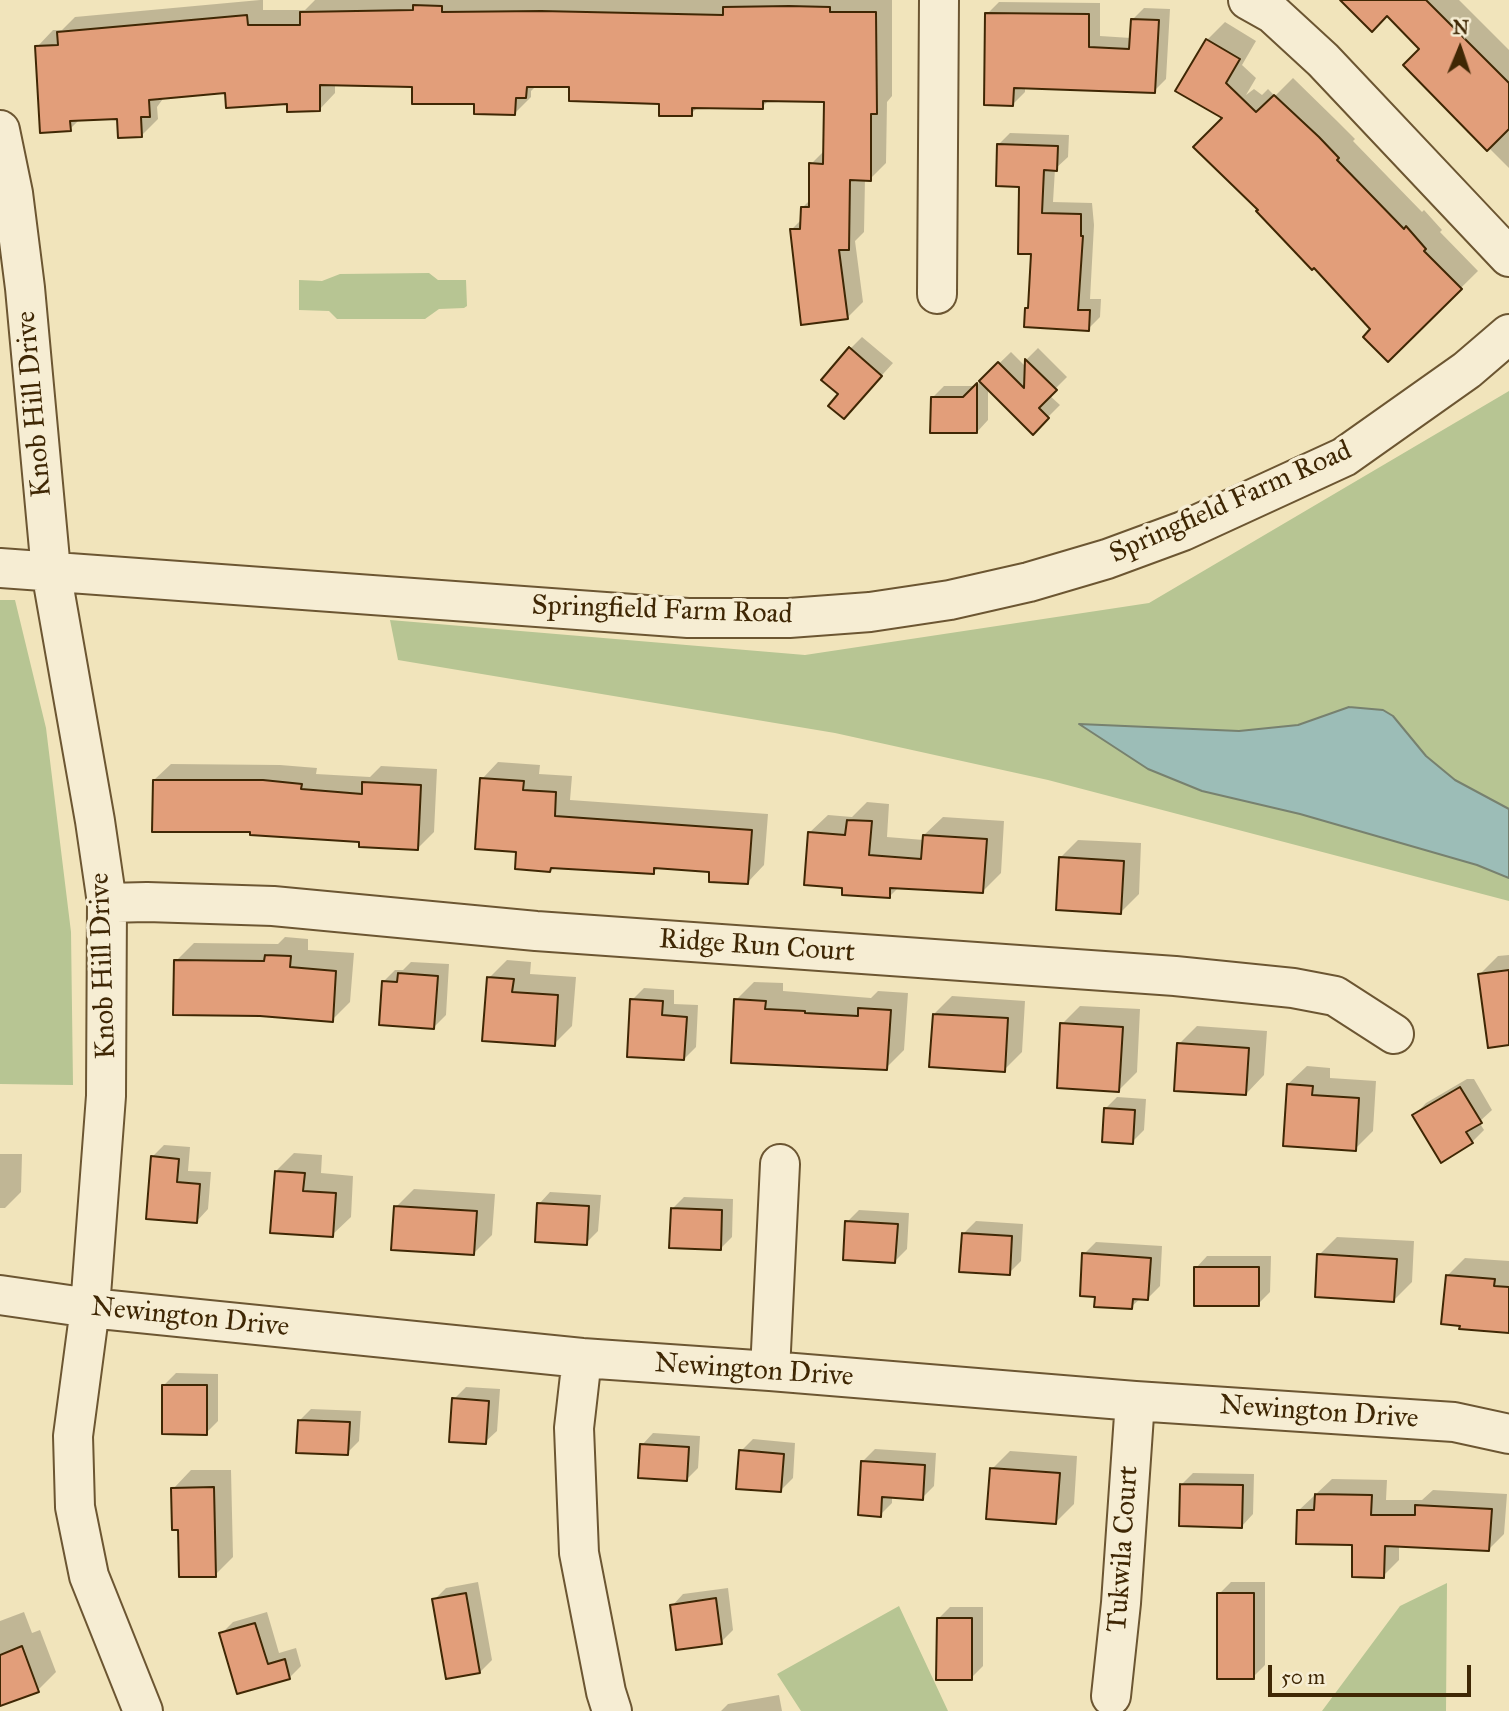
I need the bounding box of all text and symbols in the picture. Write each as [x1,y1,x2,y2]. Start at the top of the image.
north arrow [1425,14,1495,84]
text: N [1452,16,1469,39]
street label: Knob Hill Drive [10,309,60,499]
street label: Springfield Farm Road [1105,435,1357,571]
street label: Springfield Farm Road [531,590,793,632]
street label: Knob Hill Drive [84,872,124,1060]
street label: Ridge Run Court [658,923,856,971]
street label: Newington Drive [89,1291,291,1345]
street label: Newington Drive [653,1347,855,1395]
street label: Newington Drive [1218,1389,1420,1437]
street label: Tukwila Court [1101,1465,1147,1633]
scale bar [1271,1652,1474,1696]
text: 50 m [1281,1664,1325,1690]

